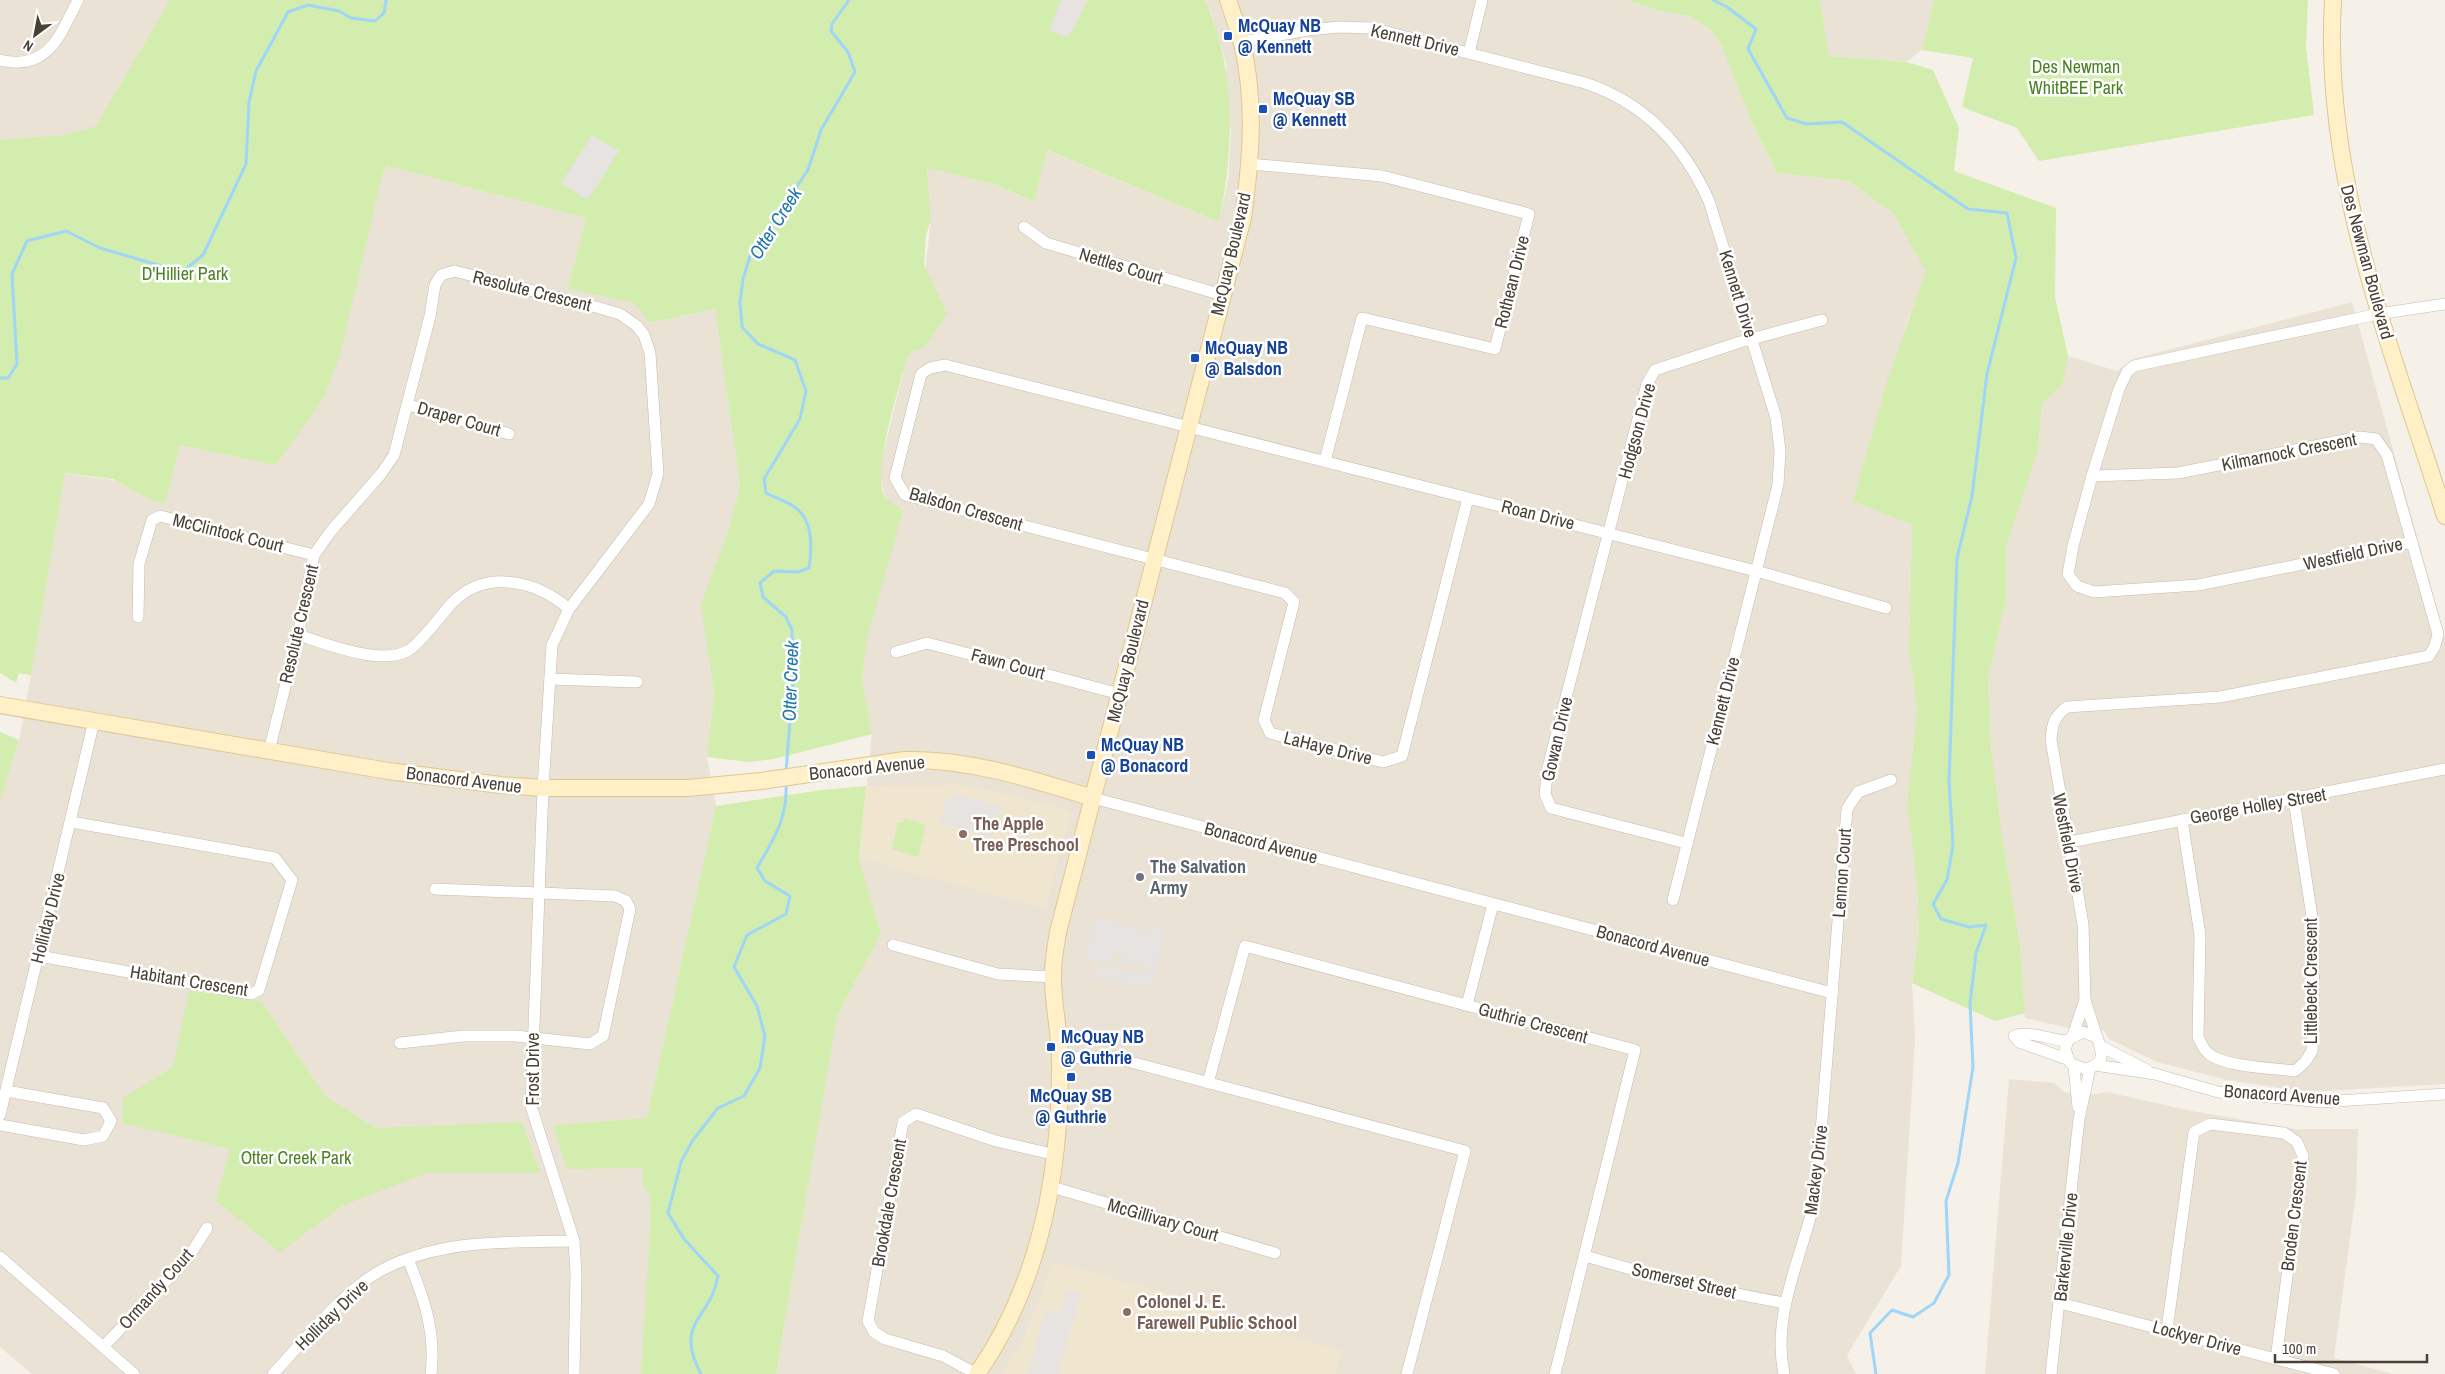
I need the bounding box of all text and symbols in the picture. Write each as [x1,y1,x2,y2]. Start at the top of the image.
north arrow [10,10,60,60]
place label: McQuay NB @ Kennett [1238,13,1321,59]
street label: Kennett Drive [1368,17,1462,62]
marker: McQuay NB @ Kennett [1222,30,1234,42]
text: N [20,36,36,56]
park label: Des Newman WhitBEE Park [2029,54,2124,100]
place label: McQuay SB @ Kennett [1273,86,1355,132]
marker: McQuay SB @ Kennett [1257,103,1269,115]
water label: Otter Creek [743,181,808,264]
street label: Des Newman Boulevard [2335,182,2400,342]
street label: McQuay Boulevard [1204,190,1257,318]
street label: Rothean Drive [1488,233,1535,331]
street label: Nettles Court [1076,241,1166,290]
street label: Kennett Drive [1713,247,1764,341]
park label: D'Hillier Park [142,261,229,286]
street label: Resolute Crescent [470,264,594,317]
place label: McQuay NB @ Balsdon [1205,335,1288,381]
marker: McQuay NB @ Balsdon [1189,352,1201,364]
street label: Hodgson Drive [1612,380,1661,482]
street label: Draper Court [415,395,504,442]
street label: Kilmarnock Crescent [2219,426,2359,477]
street label: Balsdon Crescent [907,480,1026,537]
street label: Roan Drive [1499,493,1577,536]
street label: McClintock Court [170,507,286,558]
street label: Westfield Drive [2301,531,2405,576]
street label: Resolute Crescent [273,562,324,686]
street label: McQuay Boulevard [1100,597,1155,725]
water label: Otter Creek [776,639,804,722]
street label: Fawn Court [968,642,1048,685]
street label: Kennett Drive [1699,654,1746,748]
street label: Gowan Drive [1535,694,1578,784]
street label: LaHaye Drive [1281,724,1375,771]
place label: McQuay NB @ Bonacord [1101,732,1188,778]
street label: Bonacord Avenue [808,749,926,786]
marker: McQuay NB @ Bonacord [1085,749,1097,761]
street label: Bonacord Avenue [405,760,523,799]
street label: George Holley Street [2188,781,2328,830]
street label: Westfield Drive [2047,791,2090,895]
place label: The Apple Tree Preschool [973,811,1079,857]
street label: Bonacord Avenue [1202,815,1321,870]
street label: Lennon Court [1826,827,1857,918]
marker: The Apple Tree Preschool [957,828,969,840]
place label: The Salvation Army [1150,854,1246,900]
street label: Holliday Drive [24,870,71,966]
marker: The Salvation Army [1134,871,1146,883]
street label: Bonacord Avenue [1594,918,1713,973]
street label: Littlebeck Crescent [2298,918,2323,1044]
street label: Habitant Crescent [128,959,250,1002]
street label: Guthrie Crescent [1476,996,1591,1049]
place label: McQuay NB @ Guthrie [1061,1024,1144,1070]
street label: Frost Drive [520,1033,545,1106]
marker: McQuay NB @ Guthrie [1045,1041,1057,1053]
marker: McQuay SB @ Guthrie [1065,1071,1077,1083]
street label: Bonacord Avenue [2223,1078,2341,1111]
place label: McQuay SB @ Guthrie [1030,1083,1112,1129]
street label: Mackey Drive [1798,1124,1833,1216]
street label: Brookdale Crescent [865,1137,912,1269]
park label: Otter Creek Park [241,1145,352,1170]
street label: Broden Crescent [2274,1159,2313,1272]
street label: Barkerville Drive [2047,1191,2084,1303]
street label: McGillivary Court [1105,1192,1221,1247]
street label: Ormandy Court [113,1243,199,1335]
street label: Somerset Street [1629,1256,1739,1305]
street label: Holliday Drive [290,1273,374,1356]
place label: Colonel J. E. Farewell Public School [1137,1289,1297,1335]
marker: Colonel J. E. Farewell Public School [1121,1306,1133,1318]
street label: Lockyer Drive [2150,1314,2244,1361]
scale bar [2275,1332,2428,1364]
text: 100 m [2282,1338,2316,1359]

